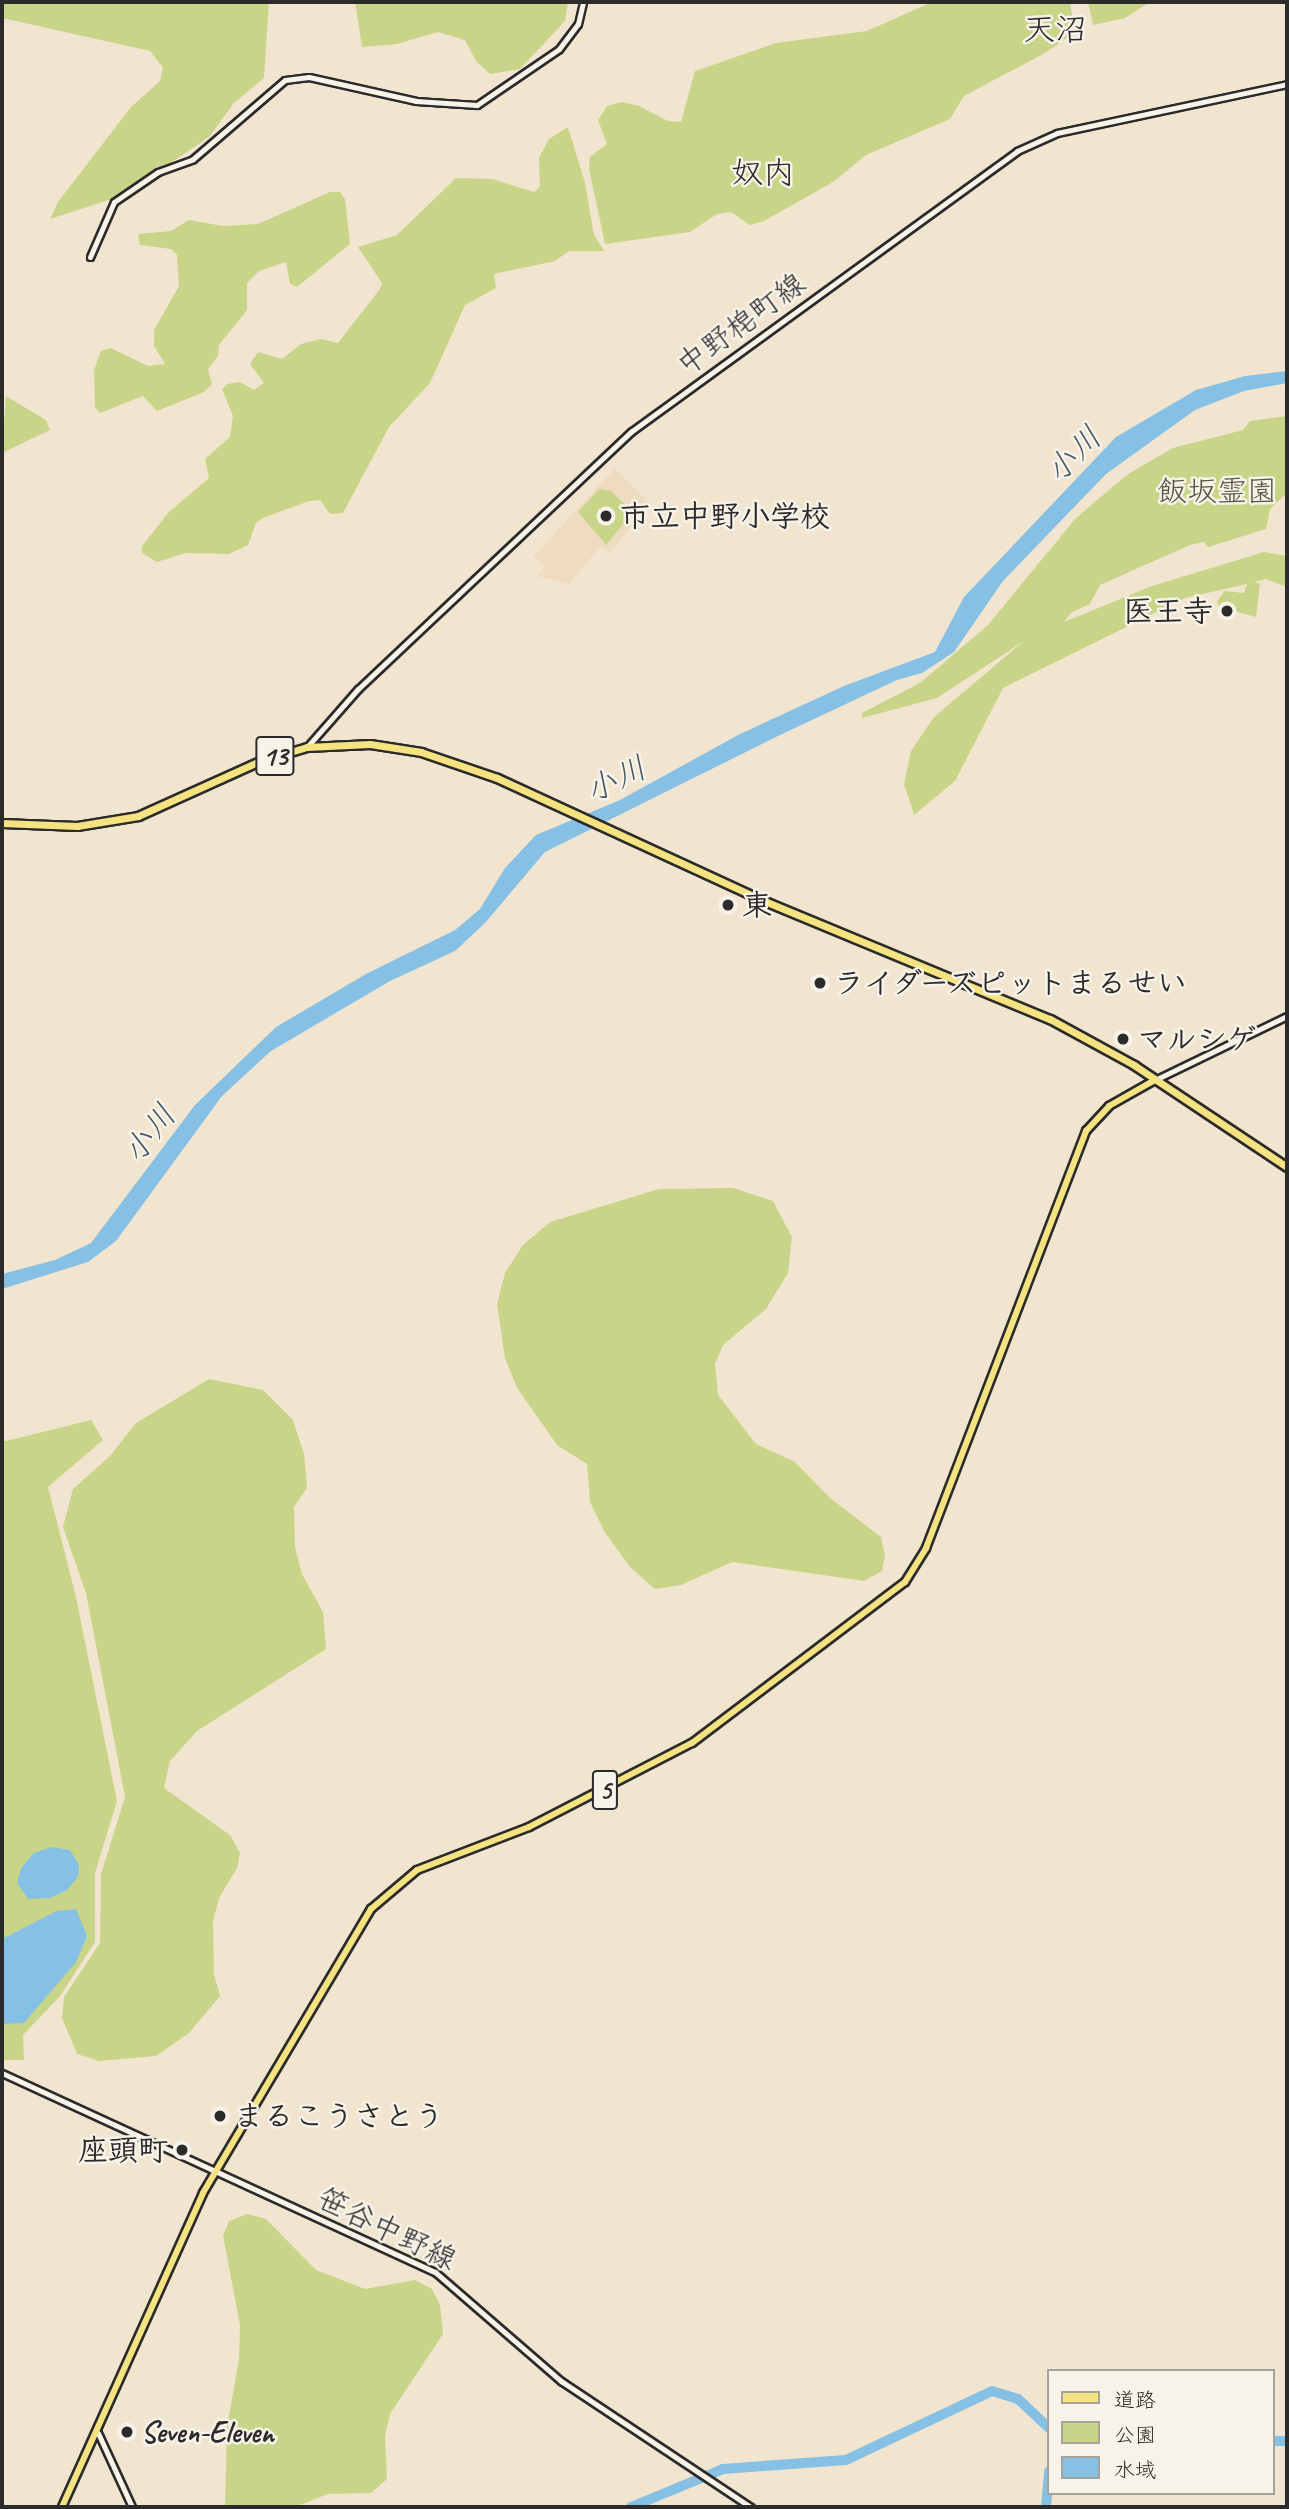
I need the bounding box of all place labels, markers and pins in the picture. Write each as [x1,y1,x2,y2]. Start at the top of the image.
place label: 市立中野小学校 [620,498,830,534]
marker: 市立中野小学校 [598,508,614,524]
place label: 医王寺 [1123,593,1213,629]
marker: 医王寺 [1219,603,1235,619]
place label: 東 [742,887,772,923]
marker: 東 [720,897,736,913]
place label: ライダーズピットまるせい [834,965,1191,1001]
marker: ライダーズピットまるせい [812,975,828,991]
place label: マルシゲ [1137,1021,1257,1057]
marker: マルシゲ [1115,1031,1131,1047]
place label: まるこうさとう [234,2098,444,2134]
marker: まるこうさとう [212,2108,228,2124]
place label: 座頭町 [78,2132,168,2168]
marker: 座頭町 [174,2142,190,2158]
place label: Seven-Eleven [141,2414,274,2450]
marker: Seven-Eleven [119,2424,135,2440]

